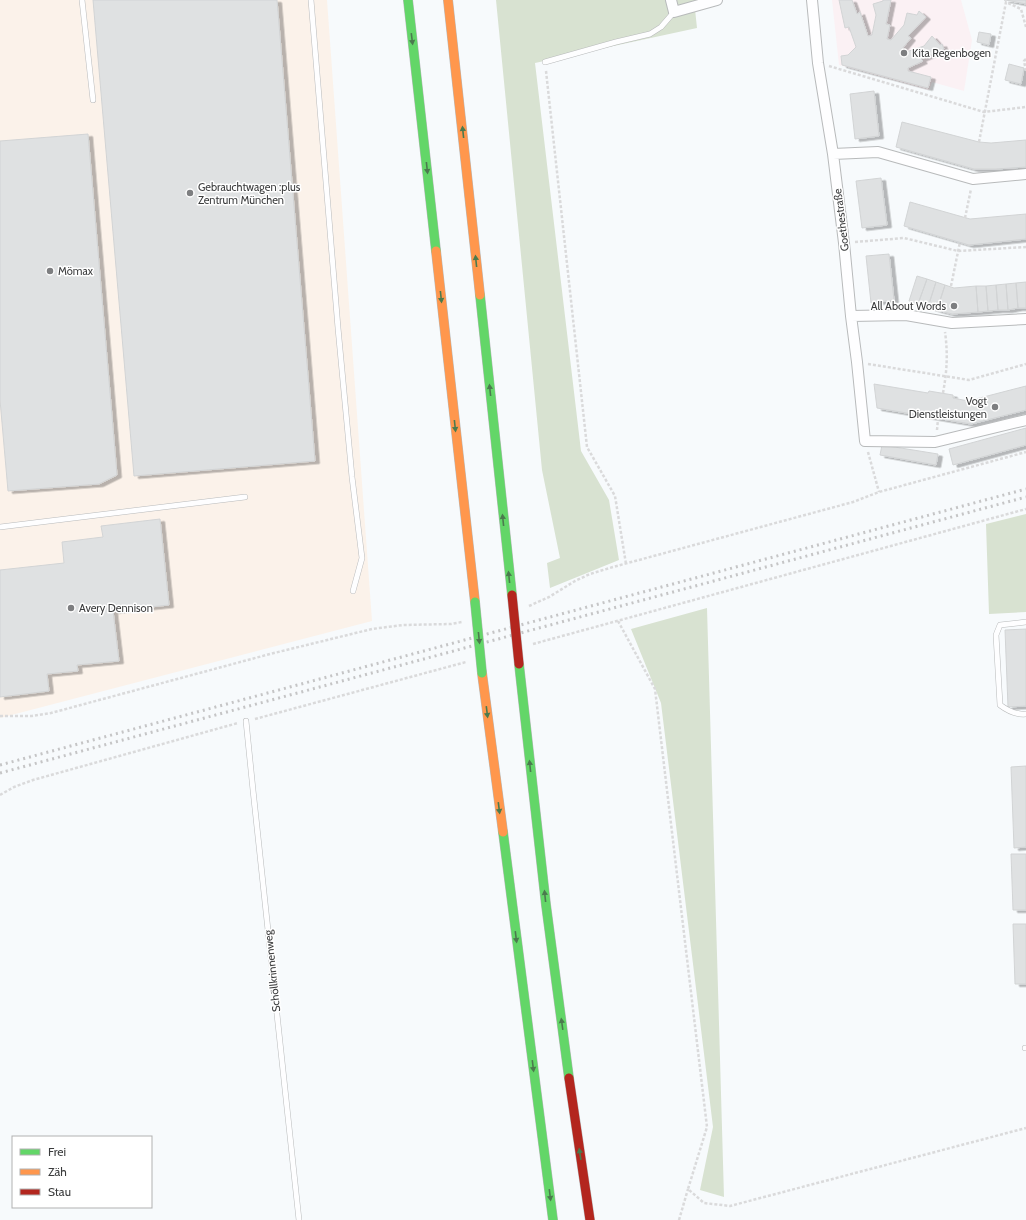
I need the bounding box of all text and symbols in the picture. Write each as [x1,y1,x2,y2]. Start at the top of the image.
one-way arrow [409,33,416,45]
place label: Kita Regenbogen [912,46,991,60]
marker: Kita Regenbogen [899,48,909,58]
one-way arrow [459,126,466,138]
one-way arrow [423,162,430,174]
place label: Gebrauchtwagen :plus Zentrum München [198,180,301,207]
street label: Goethestraße [830,187,852,252]
marker: Gebrauchtwagen :plus Zentrum München [185,188,195,198]
one-way arrow [473,255,479,267]
place label: Mömax [58,264,94,278]
marker: Mömax [45,266,55,276]
one-way arrow [438,291,444,303]
place label: All About Words [871,299,946,313]
marker: All About Words [949,301,959,311]
one-way arrow [487,384,493,396]
place label: Vogt Dienstleistungen [909,394,987,421]
marker: Vogt Dienstleistungen [990,402,1000,412]
one-way arrow [452,420,458,432]
one-way arrow [500,514,507,526]
one-way arrow [506,571,513,583]
place label: Avery Dennison [79,601,153,615]
marker: Avery Dennison [66,603,76,613]
one-way arrow [475,632,482,644]
one-way arrow [484,706,490,718]
one-way arrow [527,760,533,772]
one-way arrow [496,802,502,814]
one-way arrow [541,890,548,902]
street label: Schöllkrinnenweg [261,929,283,1013]
one-way arrow [513,931,519,943]
one-way arrow [559,1018,565,1031]
one-way arrow [530,1060,536,1072]
legend [12,1136,152,1208]
text: Frei [48,1144,66,1159]
one-way arrow [577,1148,583,1160]
text: Zäh [48,1164,67,1179]
text: Stau [48,1184,71,1199]
one-way arrow [547,1189,553,1201]

